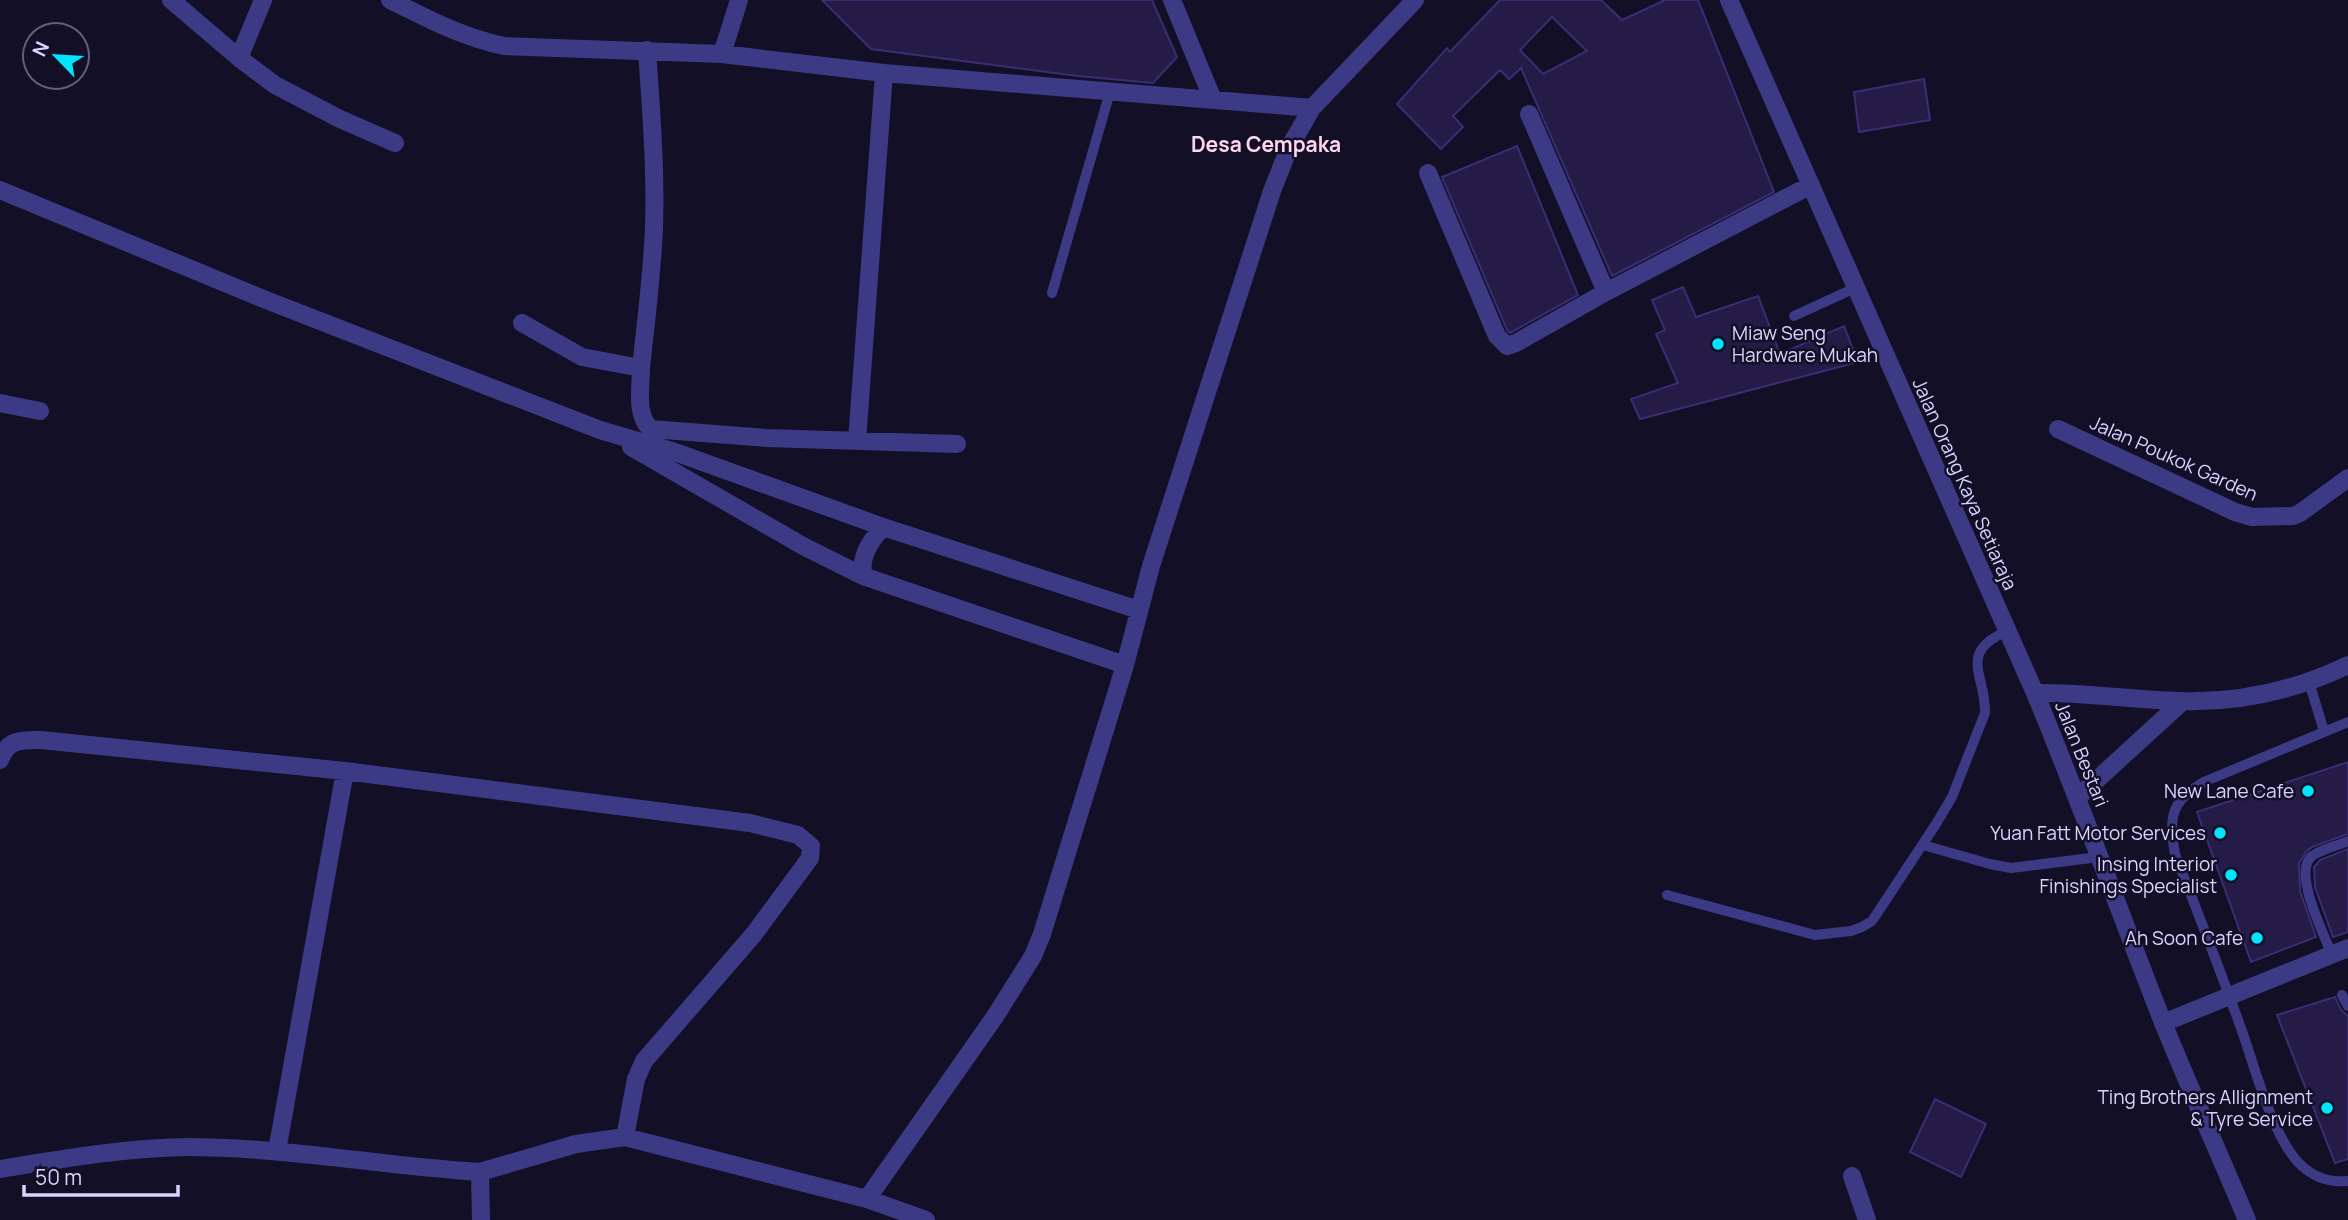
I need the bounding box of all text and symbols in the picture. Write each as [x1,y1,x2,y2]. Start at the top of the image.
north arrow [21,21,91,91]
text: N [26,37,55,60]
district label: Desa Cempaka [1191,130,1341,158]
place label: Miaw Seng Hardware Mukah [1732,320,1878,368]
marker: Miaw Seng Hardware Mukah [1710,336,1726,352]
street label: Jalan Orang Kaya Setiaraja [1906,374,2024,594]
street label: Jalan Poukok Garden [2086,409,2262,507]
street label: Jalan Bestari [2049,697,2115,811]
place label: New Lane Cafe [2164,778,2294,804]
marker: New Lane Cafe [2300,783,2316,799]
place label: Yuan Fatt Motor Services [1990,820,2206,846]
marker: Yuan Fatt Motor Services [2212,825,2228,841]
place label: Insing Interior Finishings Specialist [2040,851,2217,899]
marker: Insing Interior Finishings Specialist [2223,867,2239,883]
place label: Ah Soon Cafe [2125,925,2243,951]
marker: Ah Soon Cafe [2249,930,2265,946]
place label: Ting Brothers Allignment & Tyre Service [2097,1084,2313,1132]
marker: Ting Brothers Allignment & Tyre Service [2319,1100,2335,1116]
scale bar [24,1154,178,1198]
text: 50 m [35,1163,82,1191]

